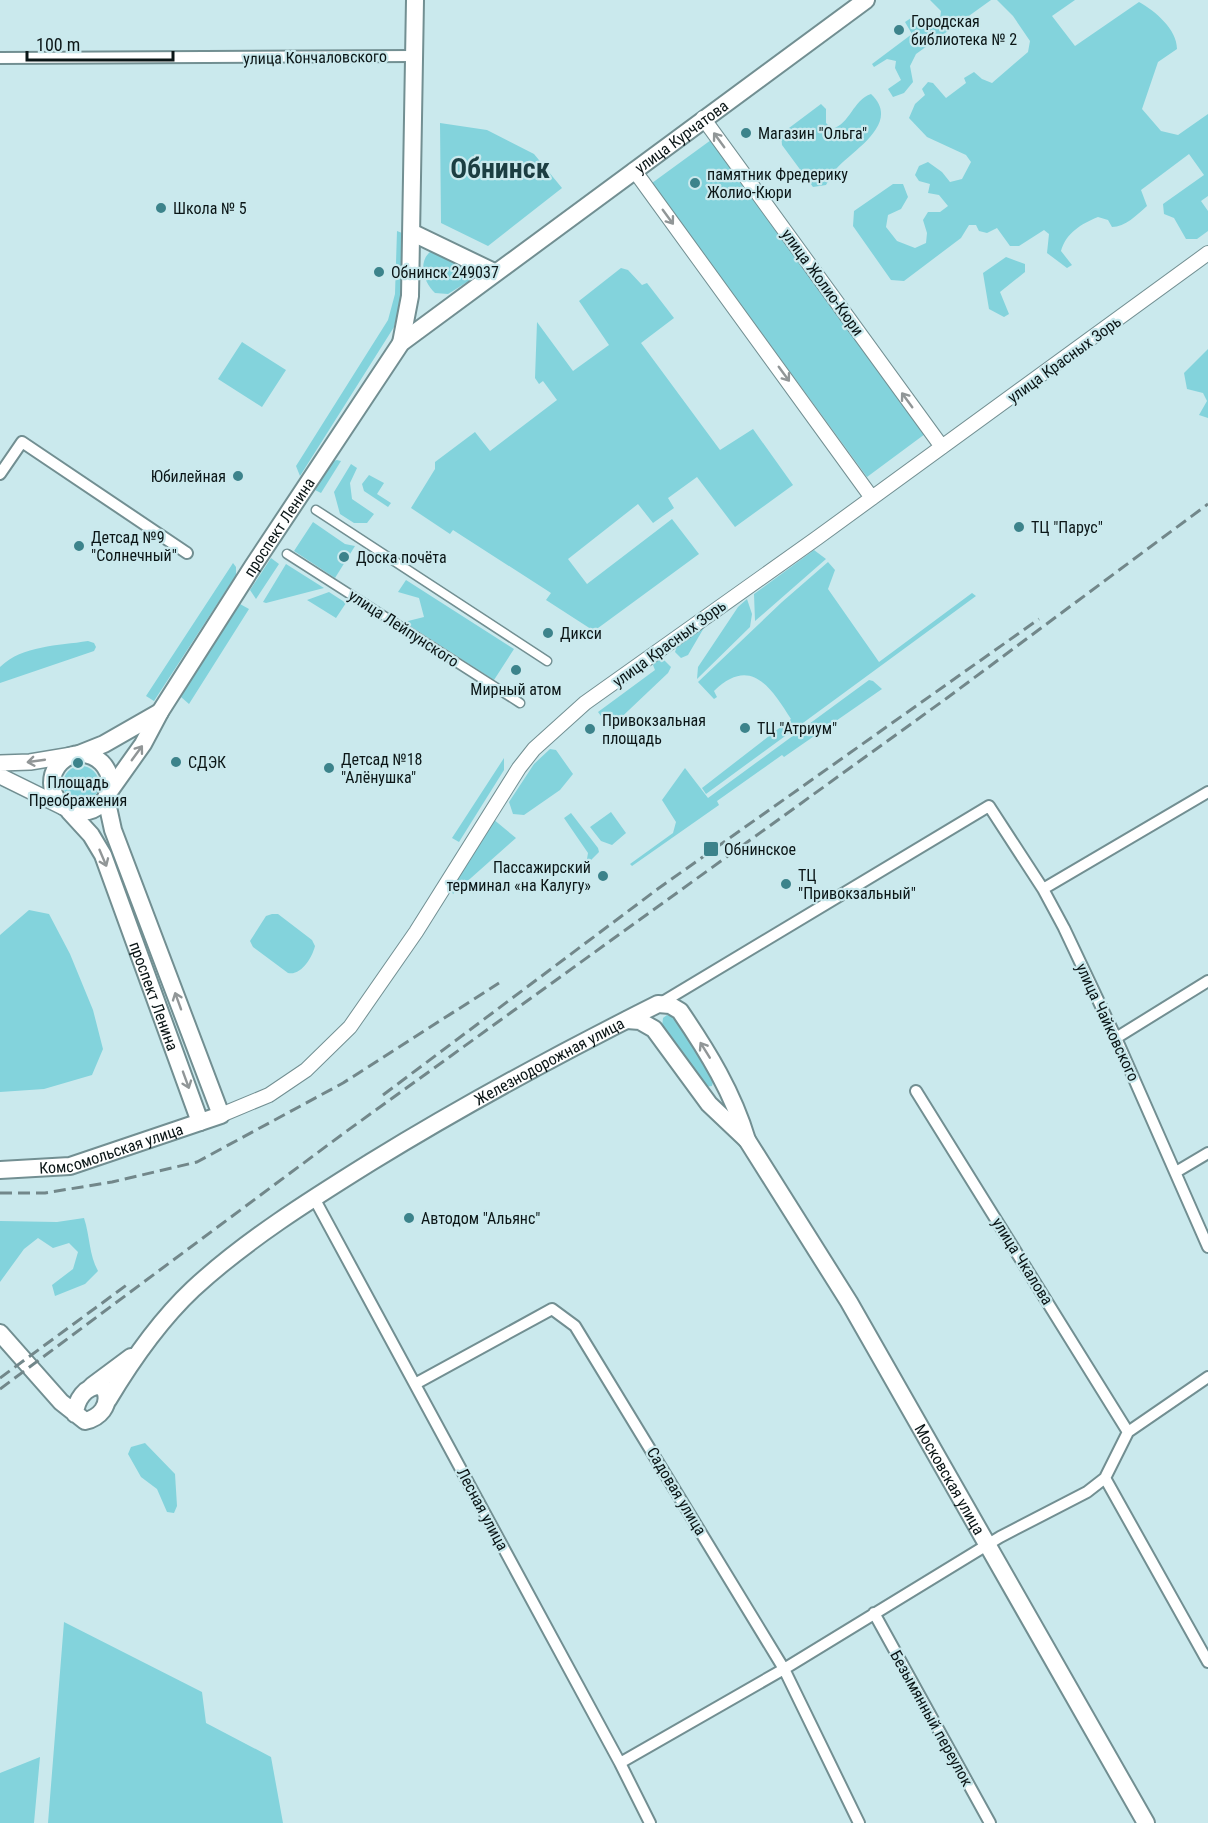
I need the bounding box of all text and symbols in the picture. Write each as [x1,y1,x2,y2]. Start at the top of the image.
place label: Городская библиотека № 2 [911,12,1017,49]
marker: Городская библиотека № 2 [892,23,906,37]
scale bar [27,24,172,62]
text: 100 m [36,34,80,55]
street label: улица Кончаловского [243,47,387,68]
street label: улица Курчатова [631,96,732,177]
place label: Магазин "Ольга" [758,124,867,143]
marker: Магазин "Ольга" [739,126,753,140]
one-way arrow [713,132,725,148]
district label: Обнинск [450,152,550,185]
place label: памятник Фредерику Жолио-Кюри [707,165,848,202]
marker: памятник Фредерику Жолио-Кюри [688,176,702,190]
place label: Школа № 5 [173,199,247,218]
marker: Школа № 5 [154,201,168,215]
one-way arrow [662,209,674,225]
street label: улица Жолио-Кюри [778,225,868,339]
place label: Обнинск 249037 [391,263,499,282]
marker: Обнинск 249037 [372,265,386,279]
street label: улица Красных Зорь [1004,312,1125,407]
one-way arrow [777,366,790,382]
one-way arrow [901,392,914,408]
place label: Юбилейная [151,467,226,486]
marker: Юбилейная [231,469,245,483]
street label: проспект Ленина [240,474,319,580]
place label: ТЦ "Парус" [1031,518,1103,537]
marker: ТЦ "Парус" [1012,520,1026,534]
place label: Детсад №9 "Солнечный" [91,528,177,565]
marker: Детсад №9 "Солнечный" [72,539,86,553]
place label: Доска почёта [356,548,447,567]
marker: Доска почёта [337,550,351,564]
street label: улица Лейпунского [345,586,462,671]
street label: улица Красных Зорь [609,596,730,691]
place label: Дикси [560,624,602,643]
marker: Дикси [541,626,555,640]
marker: Мирный атом [509,663,523,677]
place label: Мирный атом [470,680,562,699]
place label: Привокзальная площадь [602,711,706,748]
place label: ТЦ "Атриум" [757,719,837,738]
marker: ТЦ "Атриум" [738,721,752,735]
marker: Привокзальная площадь [583,722,597,736]
one-way arrow [130,746,143,762]
place label: Детсад №18 "Алёнушка" [341,750,422,787]
place label: СДЭК [188,753,226,772]
one-way arrow [26,755,46,766]
marker: СДЭК [169,755,183,769]
marker: Площадь Преображения [71,756,85,770]
marker: Детсад №18 "Алёнушка" [322,761,336,775]
place label: Площадь Преображения [29,773,127,810]
marker: Обнинское [702,840,720,858]
place label: Обнинское [724,840,796,859]
one-way arrow [98,848,109,866]
place label: Пассажирский терминал «на Калугу» [446,858,591,895]
place label: ТЦ "Привокзальный" [798,866,916,903]
marker: Пассажирский терминал «на Калугу» [596,869,610,883]
marker: ТЦ "Привокзальный" [779,877,793,891]
street label: проспект Ленина [125,939,182,1053]
street label: улица Чайковского [1072,960,1143,1084]
one-way arrow [171,992,182,1011]
street label: Железнодорожная улица [471,1014,627,1109]
one-way arrow [698,1042,710,1059]
one-way arrow [181,1070,192,1089]
street label: Комсомольская улица [39,1120,186,1178]
place label: Автодом "Альянс" [421,1209,540,1228]
marker: Автодом "Альянс" [402,1211,416,1225]
street label: улица Чкалова [988,1214,1057,1308]
street label: Московская улица [911,1421,989,1538]
street label: Садовая улица [643,1444,710,1539]
street label: Лесная улица [453,1465,512,1554]
street label: Безымянный переулок [886,1647,977,1790]

